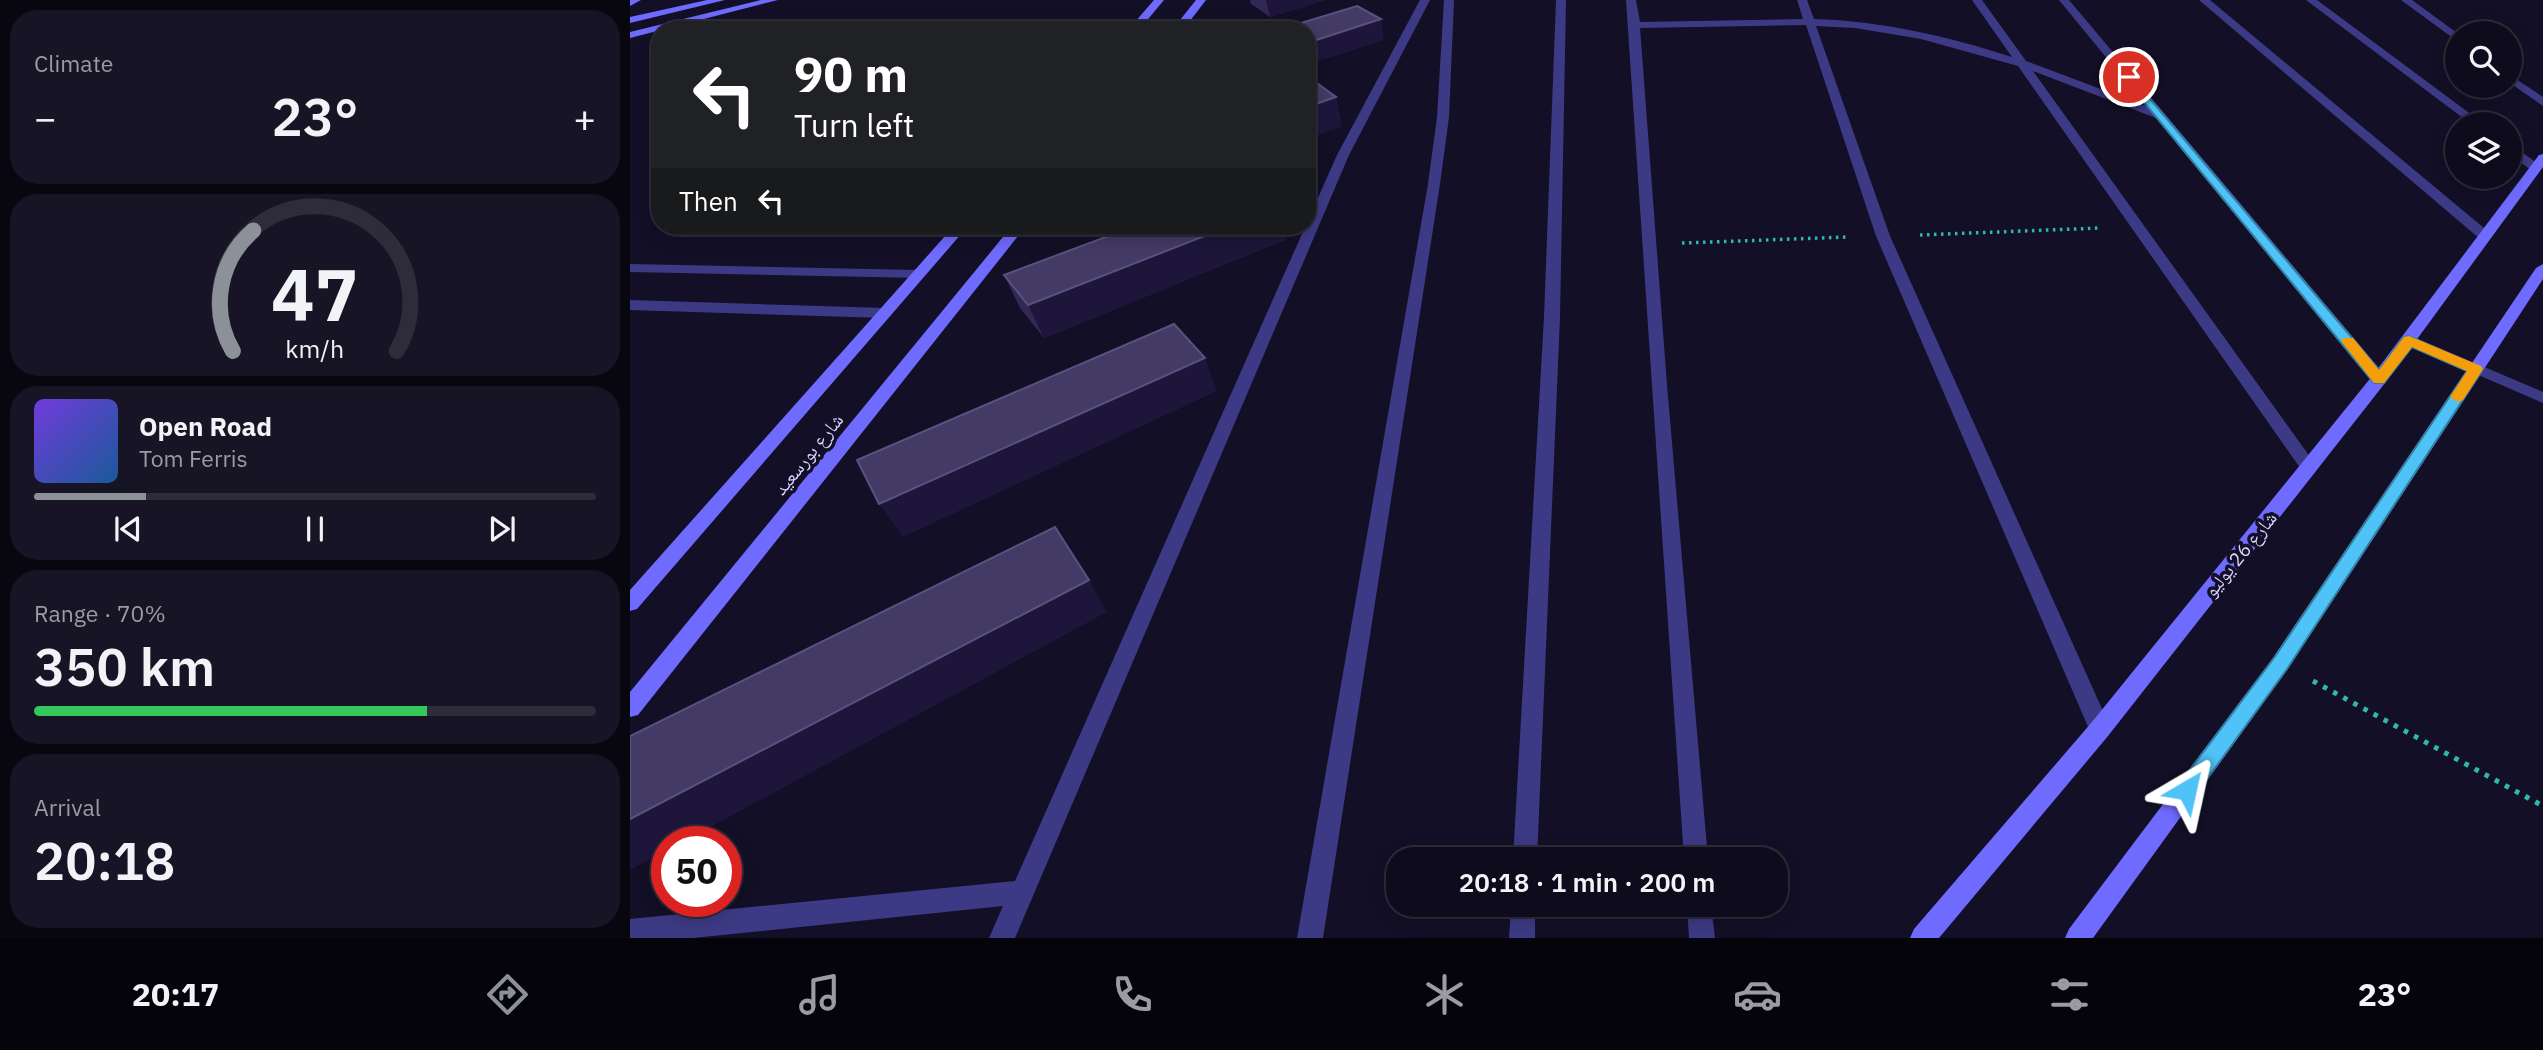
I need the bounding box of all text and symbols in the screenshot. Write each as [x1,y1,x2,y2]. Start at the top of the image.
map controls [2445,21,2522,189]
button: search [2445,21,2522,98]
text: 90 m [794,42,908,105]
pin [2099,47,2159,107]
text: Climate [34,48,113,78]
icon: left [679,49,770,140]
icon: arrive [2110,58,2148,96]
text: 23° [272,83,358,150]
text: − [34,93,57,142]
text: + [573,93,596,142]
text: Turn left [794,104,914,146]
button: layers [2445,112,2522,189]
icon: left [752,182,790,220]
text: Then [679,184,738,218]
text: 47 [271,246,359,341]
text: km/h [286,332,344,365]
street label: شارع بورسعيد [768,408,848,500]
text: Open Road [139,409,272,443]
text: Tom Ferris [139,443,248,473]
street label: شارع 26 يوليو [2198,506,2282,602]
icon: previous [109,510,147,548]
icon: pause [296,510,334,548]
icon: next [483,510,521,548]
text: Range · 70% [34,598,166,628]
text: 350 km [34,633,215,700]
position arrow [2150,753,2224,827]
text: Arrival [34,792,101,822]
speed limit sign: 50 [651,826,742,917]
text: 20:18 [34,827,175,894]
text: 20:18 · 1 min · 200 m [1459,865,1715,899]
icon: directions [483,970,532,1019]
icon: music [795,970,844,1019]
icon: phone [1108,970,1157,1019]
icon: climate [1420,970,1469,1019]
icon: car [1733,970,1782,1019]
icon: filters [2045,970,2094,1019]
text: 20:17 [132,973,219,1015]
text: 23° [2358,973,2411,1015]

